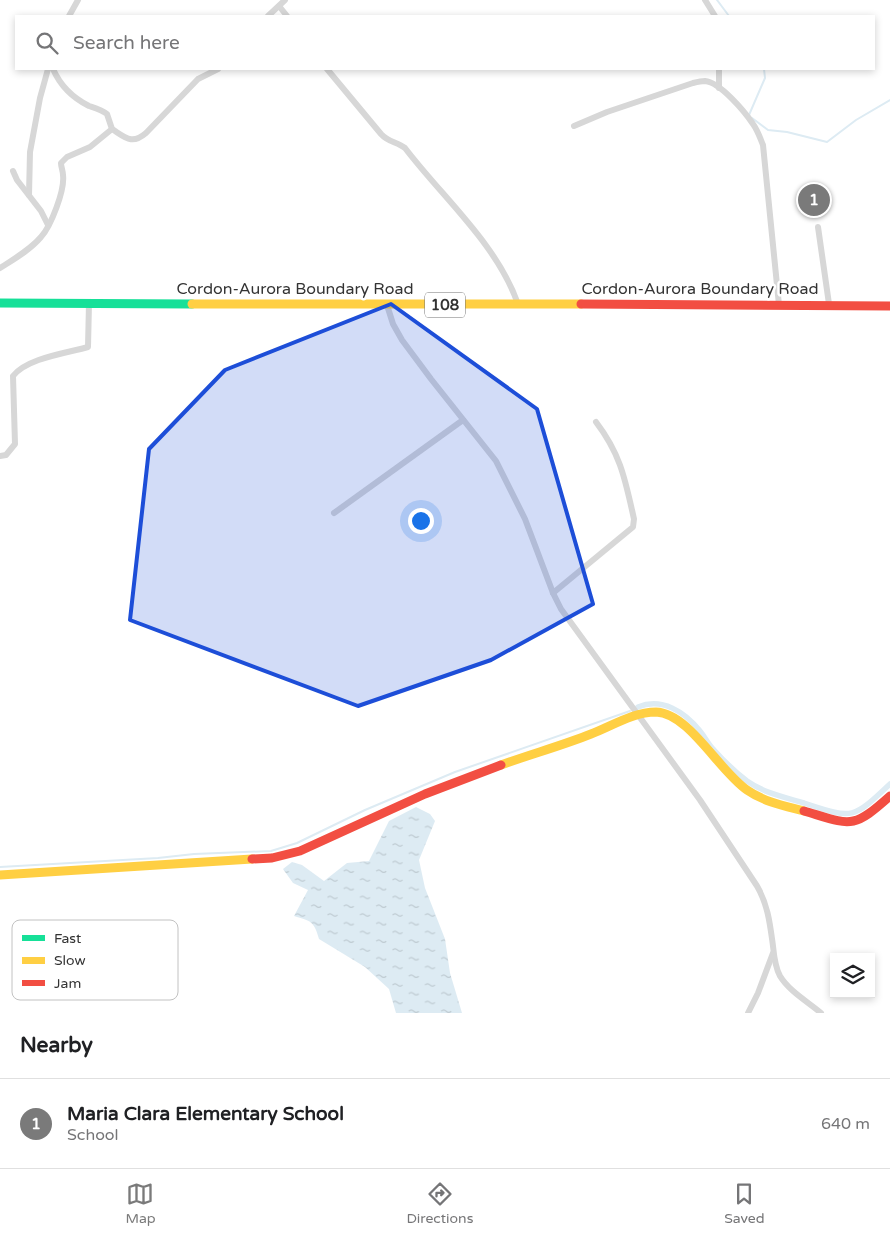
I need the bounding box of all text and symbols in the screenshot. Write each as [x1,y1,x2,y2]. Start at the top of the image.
search box [15,15,875,70]
icon: search [33,29,61,57]
text: Search here [73,32,180,54]
pin: 1 [798,181,830,219]
street label: Cordon-Aurora Boundary Road [176,279,414,299]
street label: Cordon-Aurora Boundary Road [581,279,819,299]
road number: 108 [425,292,465,318]
your location [408,508,434,534]
legend [12,920,178,1000]
text: Fast [54,930,82,947]
text: Slow [54,952,86,969]
map controls [830,953,875,998]
button: layers [830,953,875,998]
text: Jam [54,975,81,992]
text: Nearby [20,1033,93,1058]
text: Maria Clara Elementary School [67,1103,344,1125]
text: 1 [31,1114,41,1134]
text: 640 m [821,1114,870,1134]
text: School [67,1125,119,1145]
tab: Map [125,1180,156,1227]
tab: Directions [406,1180,473,1227]
tab: Saved [724,1180,765,1227]

